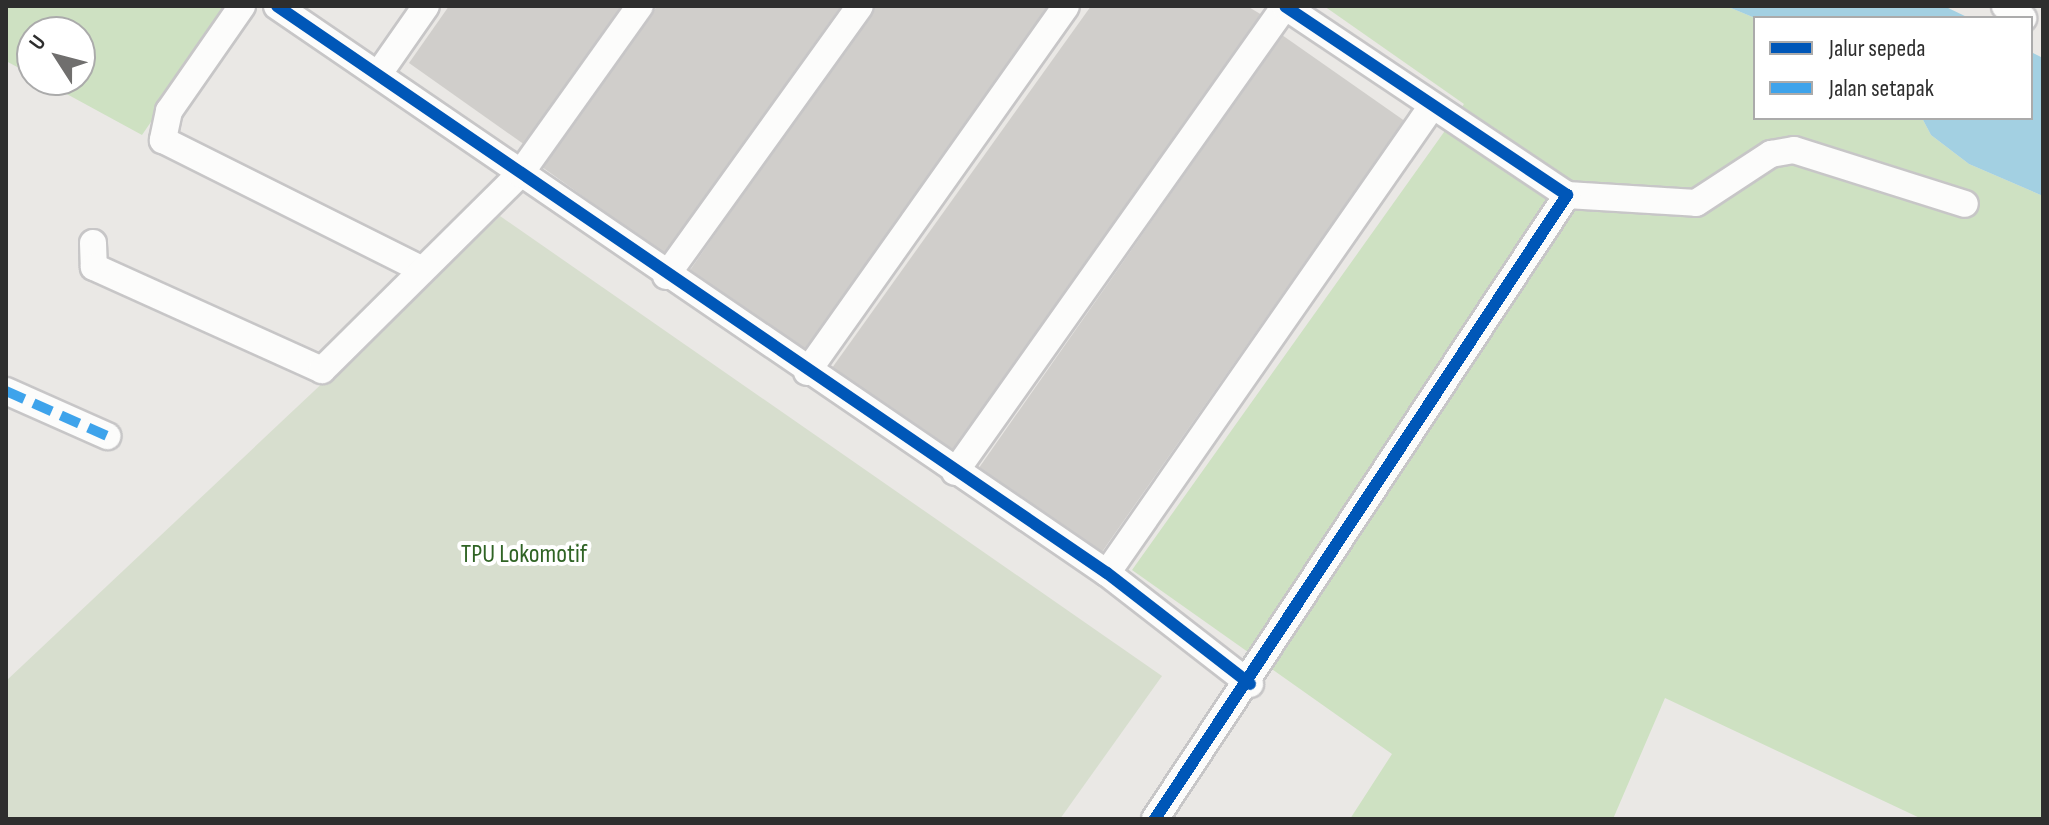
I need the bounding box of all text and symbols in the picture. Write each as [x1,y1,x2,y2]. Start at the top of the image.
north arrow [16,16,96,96]
legend [1753,16,2033,120]
text: U [24,30,52,55]
text: Jalur sepeda [1829,34,1925,63]
text: Jalan setapak [1829,74,1934,103]
park label: TPU Lokomotif [461,539,587,571]

